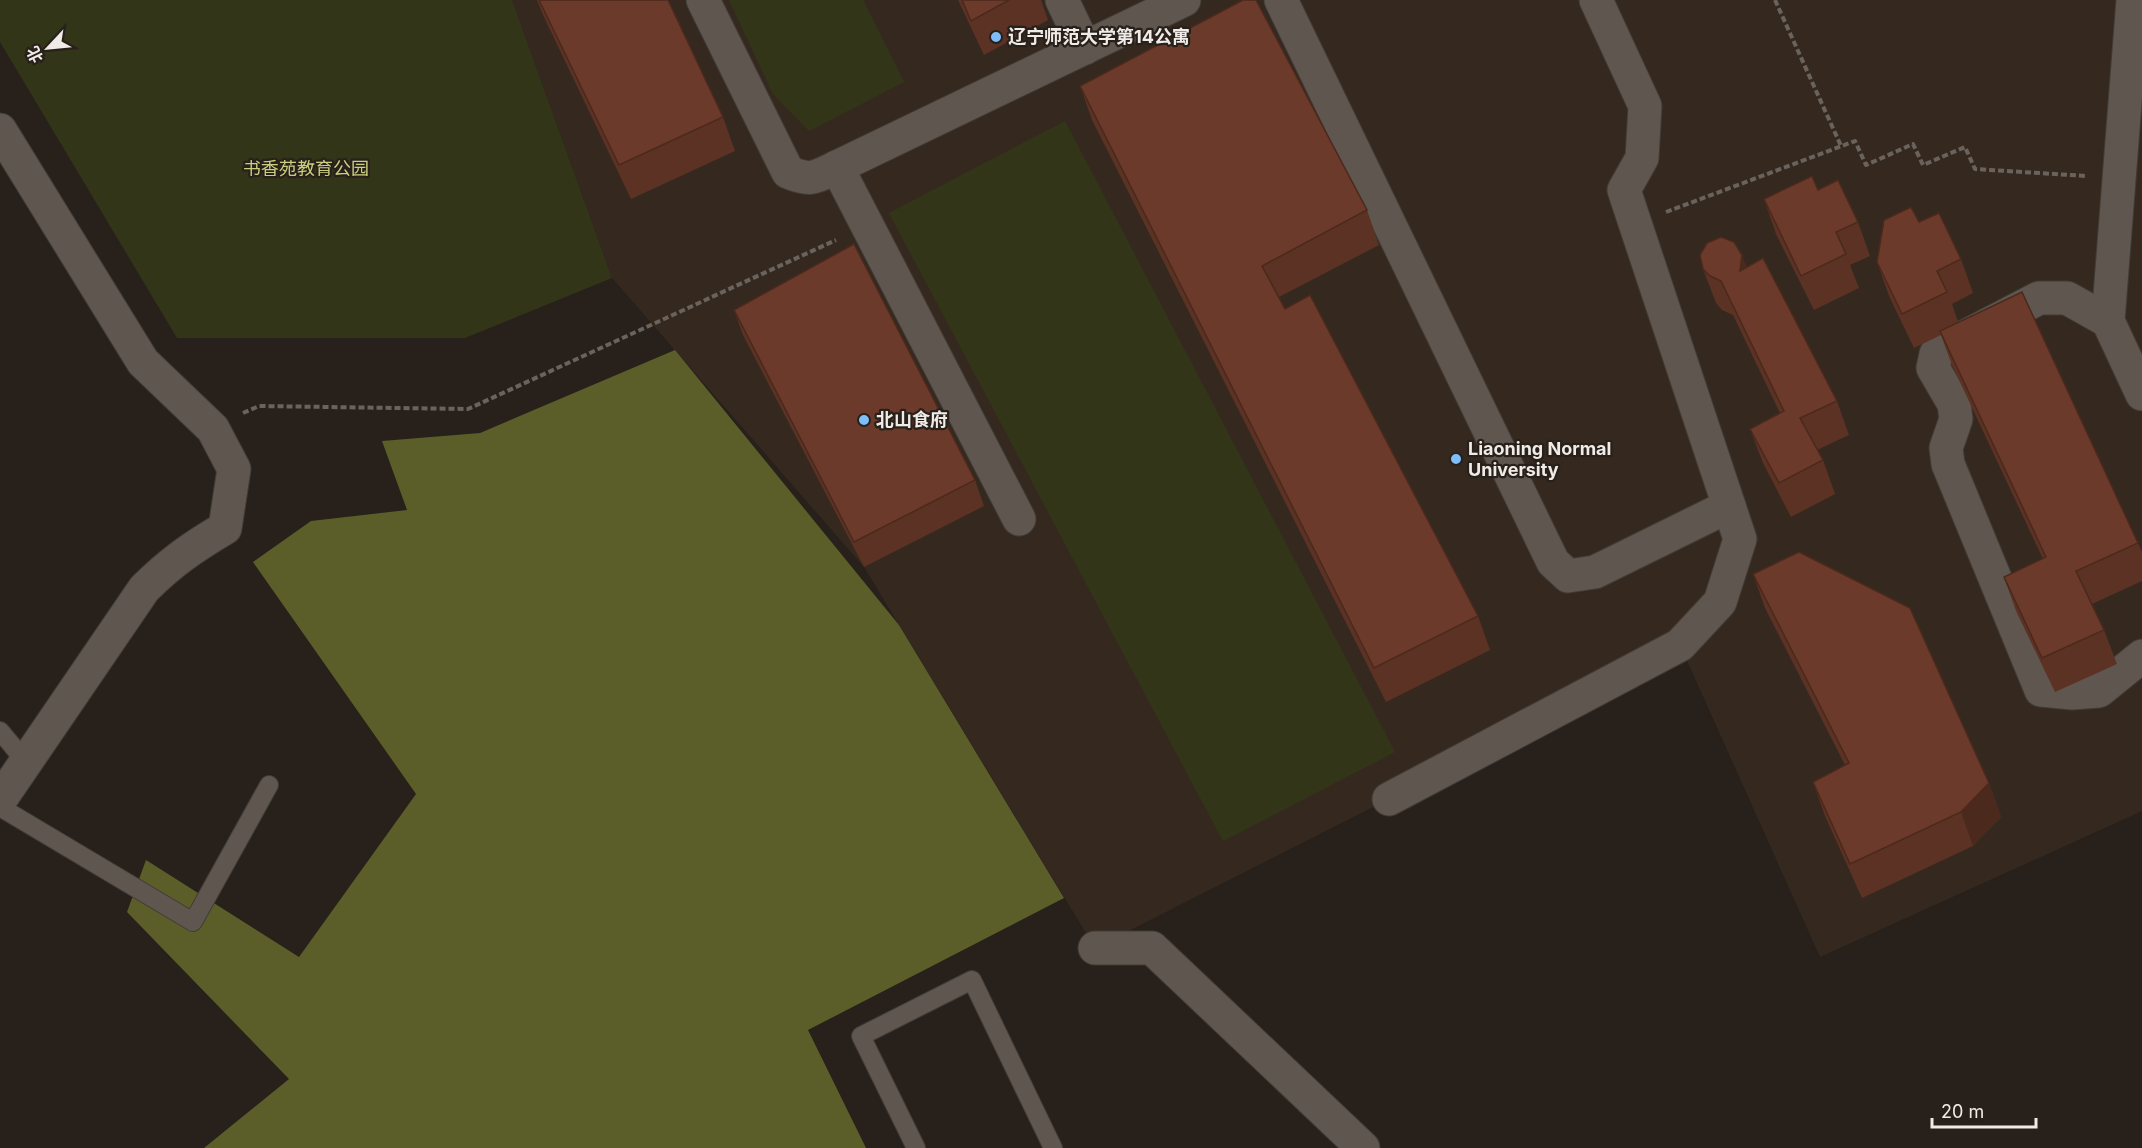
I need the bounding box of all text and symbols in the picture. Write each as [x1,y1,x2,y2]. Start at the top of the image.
north arrow [18,18,78,78]
place label: 辽宁师范大学第14公寓 [1008,26,1190,47]
marker: 辽宁师范大学第14公寓 [989,30,1003,44]
text: 北 [22,43,47,66]
park label: 书香苑教育公园 [243,158,369,179]
place label: 北山食府 [876,409,948,430]
marker: 北山食府 [857,413,871,427]
place label: Liaoning Normal University [1468,438,1611,480]
marker: Liaoning Normal University [1449,452,1463,466]
scale bar [1932,1091,2036,1129]
text: 20 m [1941,1101,1984,1122]

